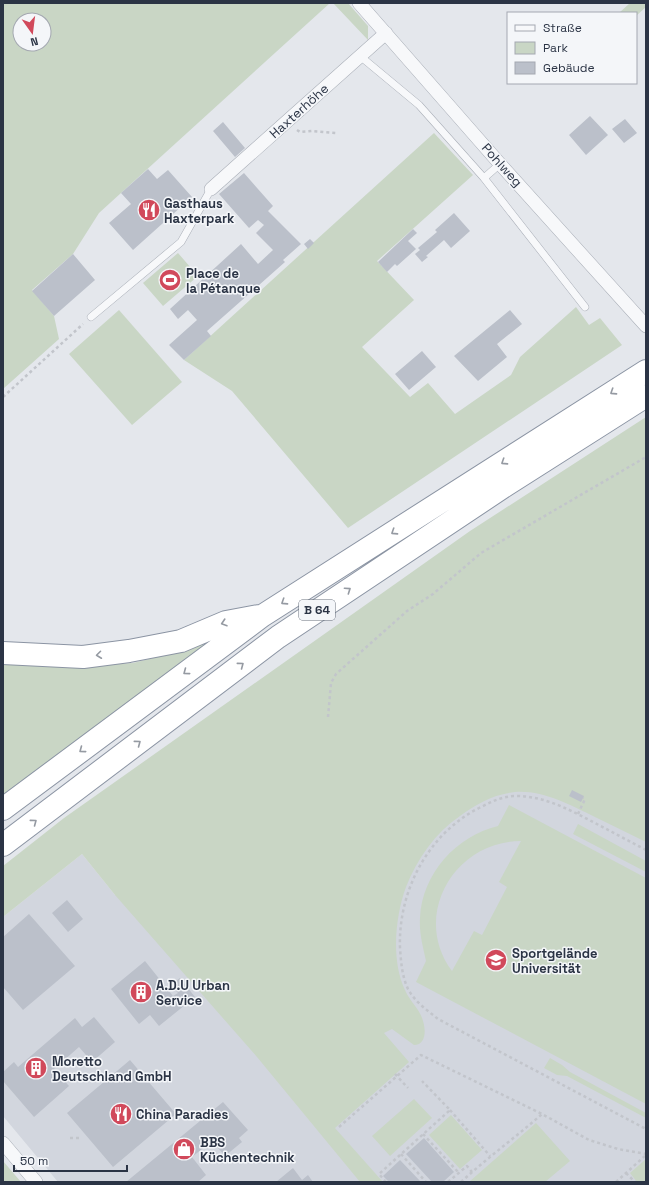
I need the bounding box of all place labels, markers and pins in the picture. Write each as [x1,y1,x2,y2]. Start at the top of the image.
place label: Gasthaus Haxterpark [164,195,235,227]
restaurant icon: Gasthaus Haxterpark [136,197,162,223]
place label: Place de la Pétanque [186,265,261,297]
sports icon: Place de la Pétanque [157,267,183,293]
place label: Sportgelände Universität [512,945,598,977]
school or university icon: Sportgelände Universität [483,947,509,973]
place label: A.D.U Urban Service [156,977,230,1009]
building icon: A.D.U Urban Service [128,979,154,1005]
place label: Moretto Deutschland GmbH [52,1053,172,1085]
building icon: Moretto Deutschland GmbH [23,1055,49,1081]
restaurant icon: China Paradies [108,1101,134,1127]
place label: China Paradies [136,1106,229,1123]
place label: BBS Küchentechnik [200,1134,295,1166]
shop icon: BBS Küchentechnik [171,1136,197,1162]

